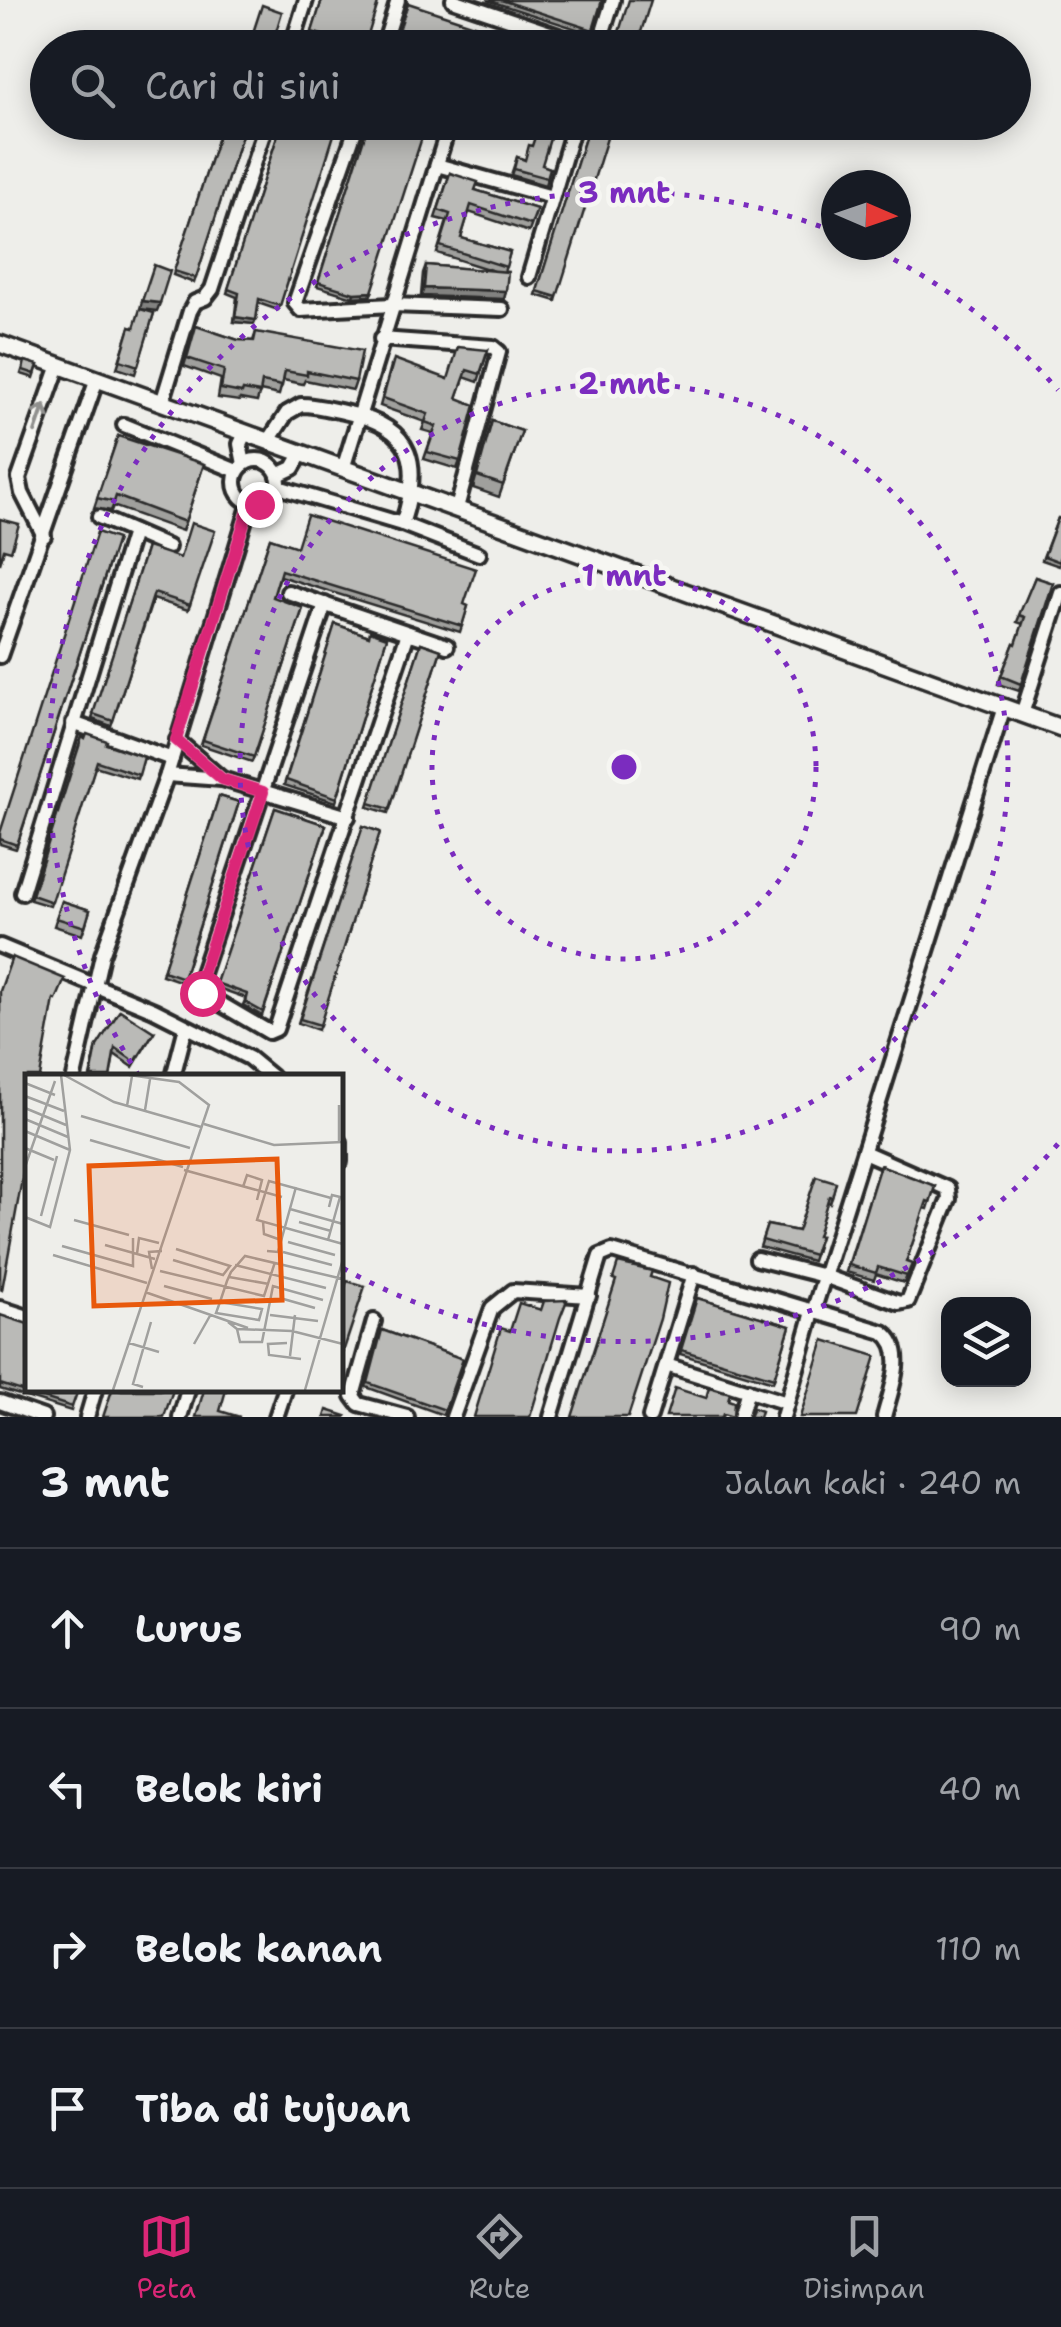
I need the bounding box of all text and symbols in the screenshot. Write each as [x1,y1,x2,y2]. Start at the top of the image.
search box [30,30,1031,140]
icon: search [65,58,120,113]
text: Cari di sini [145,60,341,111]
north arrow [821,170,911,260]
text: 3 mnt [578,172,670,213]
text: 2 mnt [578,363,670,404]
one-way arrow [33,403,51,435]
route end [237,482,283,528]
text: 1 mnt [581,555,667,596]
centre of rings [606,749,642,785]
route start [180,971,226,1017]
inset map [25,1074,342,1392]
map controls [941,1297,1031,1387]
button: layers [941,1297,1031,1387]
text: 3 mnt [40,1454,170,1510]
text: Jalan kaki · 240 m [724,1461,1021,1504]
icon: ahead [40,1601,95,1656]
text: Lurus [135,1603,242,1654]
text: 90 m [938,1607,1021,1650]
icon: left [40,1761,95,1816]
text: Belok kiri [135,1763,323,1814]
text: 40 m [938,1767,1021,1810]
icon: right [40,1921,95,1976]
text: Belok kanan [135,1923,382,1974]
text: 110 m [935,1927,1021,1970]
icon: arrive [40,2081,95,2136]
text: Tiba di tujuan [135,2083,411,2134]
tab: Peta [136,2209,196,2307]
tab: Rute [469,2209,531,2307]
tab: Disimpan [803,2209,925,2307]

